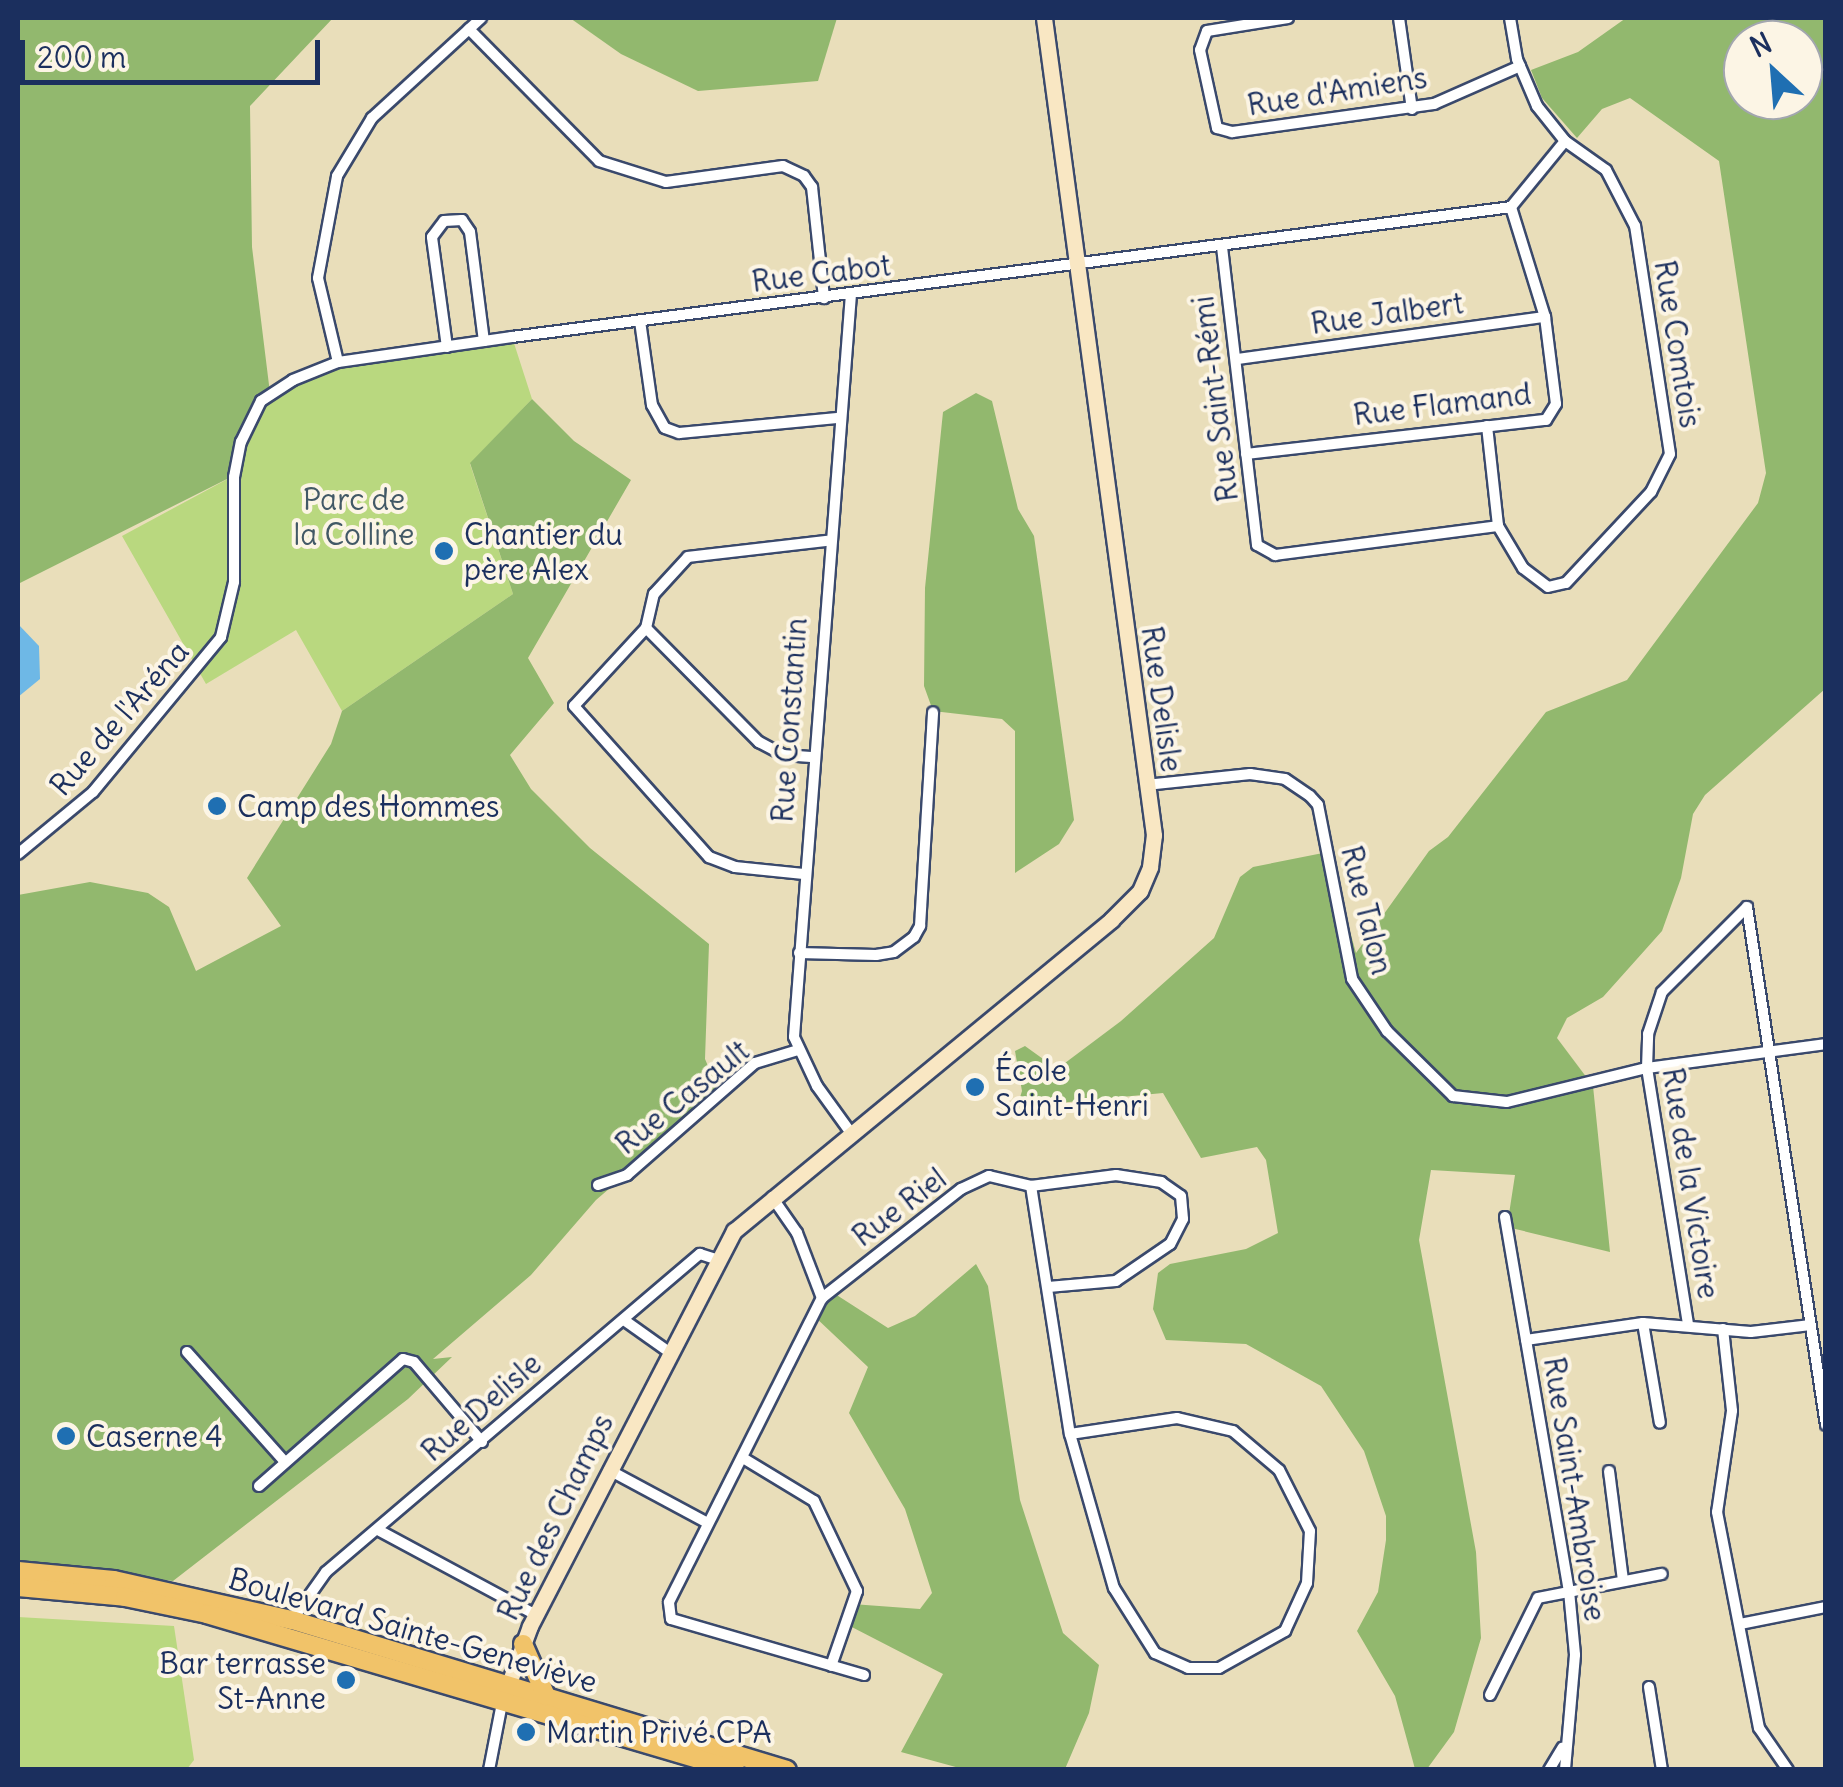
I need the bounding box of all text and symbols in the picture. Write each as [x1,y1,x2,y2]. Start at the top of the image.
scale bar [25,20,325,82]
north arrow [1723,20,1823,120]
text: N [1744,24,1777,65]
text: 200 m [37,38,126,76]
street label: Rue d'Amiens [1245,59,1429,123]
street label: Rue Cabot [750,247,892,299]
street label: Rue Comtois [1647,258,1709,430]
street label: Rue Jalbert [1308,284,1466,342]
street label: Rue Saint-Rémi [1185,294,1245,504]
street label: Rue Flamand [1351,375,1533,433]
park label: Parc de la Colline [294,481,414,552]
place label: Chantier du père Alex [464,516,623,586]
marker: Chantier du père Alex [433,540,455,562]
street label: Rue Constantin [764,616,814,824]
street label: Rue Delisle [1134,624,1190,774]
street label: Rue de l'Aréna [42,633,196,803]
place label: Camp des Hommes [237,788,499,824]
marker: Camp des Hommes [206,795,228,817]
street label: Rue Talon [1334,842,1400,978]
street label: Rue Casault [608,1032,756,1162]
place label: École Saint-Henri [995,1052,1149,1122]
street label: Rue de la Victoire [1655,1065,1727,1301]
marker: École Saint-Henri [964,1076,986,1098]
street label: Rue Riel [845,1160,953,1254]
street label: Rue Delisle [414,1345,548,1469]
street label: Rue Saint-Ambroise [1536,1354,1614,1624]
street label: Rue des Champs [489,1408,621,1626]
place label: Caserne 4 [86,1418,223,1454]
marker: Caserne 4 [55,1425,77,1447]
street label: Boulevard Sainte-Geneviève [225,1560,601,1700]
place label: Bar terrasse St-Anne [159,1645,326,1716]
marker: Bar terrasse St-Anne [335,1669,357,1691]
place label: Martin Privé CPA [546,1714,772,1750]
marker: Martin Privé CPA [515,1721,537,1743]

